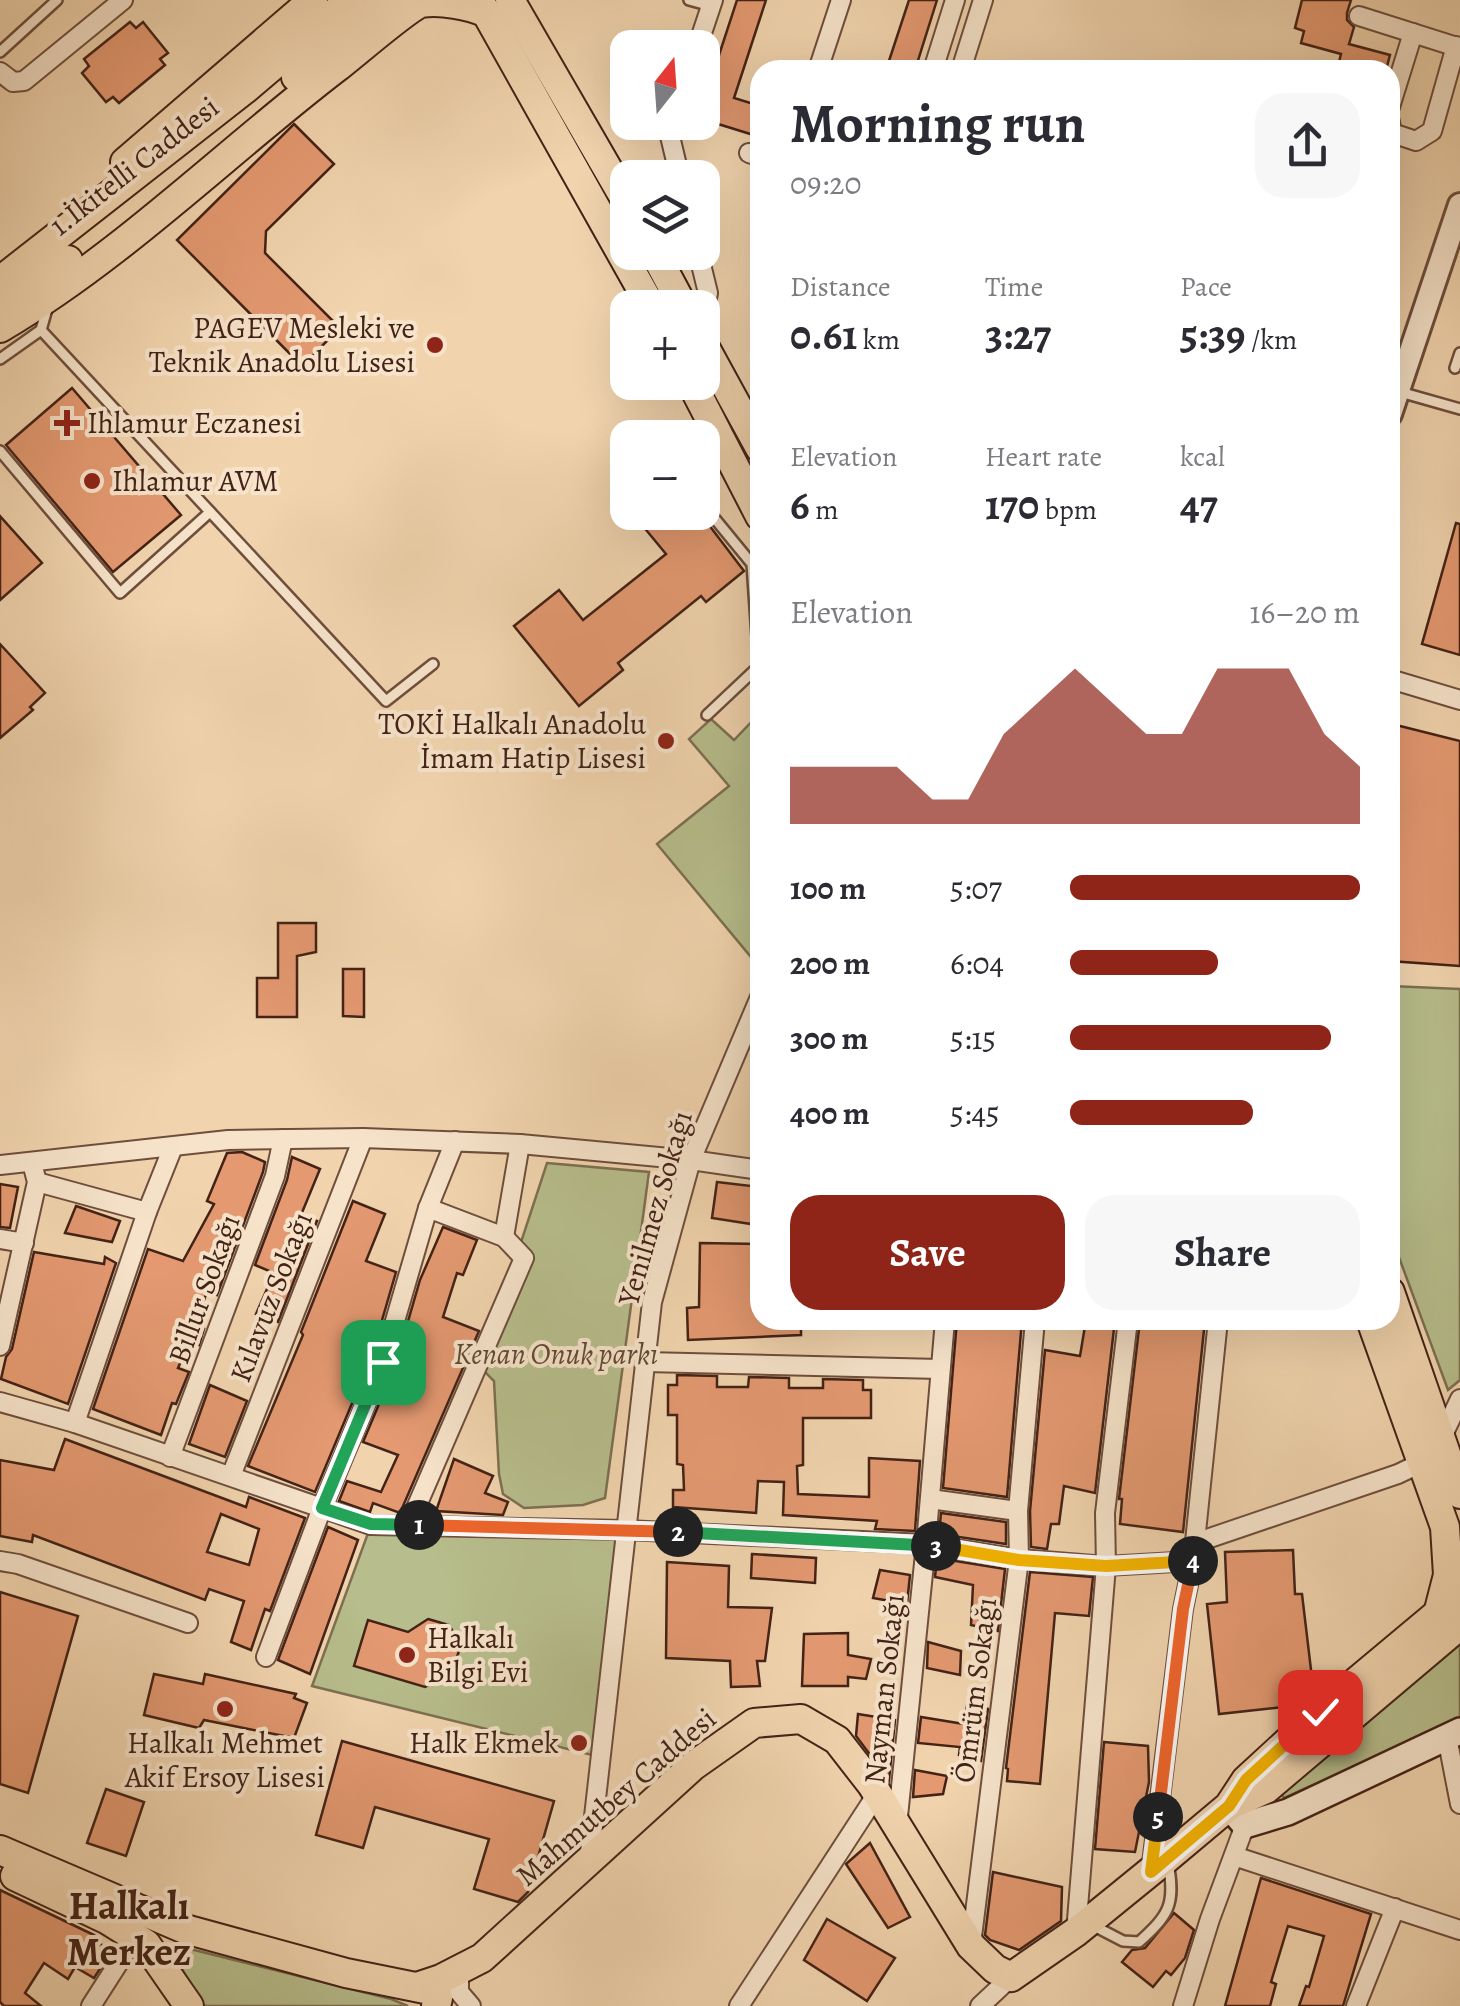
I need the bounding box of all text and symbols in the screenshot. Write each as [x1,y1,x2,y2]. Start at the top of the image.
north arrow [610,30,720,140]
map controls [610,30,720,530]
text: Morning run [790,86,1085,161]
street label: 1.İkitelli Caddesi [41,87,227,245]
button: share [1255,93,1360,198]
button: layers [610,160,720,270]
text: 09:20 [790,161,862,205]
text: Distance [790,268,890,306]
text: Time [985,268,1043,306]
text: Pace [1180,268,1232,306]
button: + [610,290,720,400]
text: 0.61 [790,306,857,363]
text: 3:27 [985,306,1051,363]
text: 5:39 [1180,306,1245,363]
place label: PAGEV Mesleki ve Teknik Anadolu Lisesi [149,308,415,382]
text: km [857,321,900,359]
text: /km [1245,321,1297,359]
marker: PAGEV Mesleki ve Teknik Anadolu Lisesi [424,334,446,356]
place label: Ihlamur Eczanesi [87,403,302,443]
marker: Ihlamur Eczanesi [56,412,78,434]
button: − [610,420,720,530]
text: Elevation [790,438,897,476]
text: Heart rate [985,438,1102,476]
text: kcal [1180,438,1225,476]
place label: Ihlamur AVM [112,461,278,501]
marker: Ihlamur AVM [81,470,103,492]
text: 6 [790,476,810,533]
text: 170 [985,476,1039,533]
text: 47 [1180,476,1218,533]
text: m [810,491,838,529]
text: bpm [1039,491,1097,529]
text: Elevation [790,590,913,634]
text: 16–20 m [1250,590,1360,634]
place label: TOKİ Halkalı Anadolu İmam Hatip Lisesi [378,704,647,778]
marker: TOKİ Halkalı Anadolu İmam Hatip Lisesi [655,730,677,752]
text: 100 m [790,866,866,910]
text: 5:07 [950,866,1002,910]
text: 200 m [790,941,870,985]
text: 6:04 [950,941,1004,985]
text: 300 m [790,1016,868,1060]
text: 5:15 [950,1016,996,1060]
text: 400 m [790,1091,870,1135]
text: 5:45 [950,1091,1000,1135]
street label: Yenilmez Sokağı [608,1106,702,1311]
button: Save [790,1195,1065,1310]
button: Share [1085,1195,1360,1310]
street label: Kılavuz Sokağı [220,1206,322,1388]
street label: Billur Sokağı [158,1209,250,1369]
pin [341,1320,426,1405]
park label: Kenan Onuk parkı [454,1334,658,1374]
icon: arrive [356,1335,411,1390]
pin: 1 [394,1500,444,1550]
text: 1 [414,1506,424,1544]
pin: 2 [653,1507,703,1557]
text: 2 [671,1513,685,1551]
pin: 3 [911,1521,961,1571]
text: 3 [930,1527,942,1565]
pin: 4 [1168,1536,1218,1586]
text: 4 [1186,1542,1200,1580]
street label: Nayman Sokağı [854,1592,914,1786]
street label: Ömrüm Sokağı [944,1595,1006,1785]
place label: Halkalı Bilgi Evi [427,1618,528,1692]
marker: Halkalı Bilgi Evi [396,1644,418,1666]
pin [1278,1670,1363,1755]
icon: check [1293,1685,1348,1740]
marker: Halkalı Mehmet Akif Ersoy Lisesi [214,1698,236,1720]
street label: Mahmutbey Caddesi [507,1699,725,1895]
place label: Halkalı Mehmet Akif Ersoy Lisesi [124,1723,325,1797]
place label: Halk Ekmek [409,1723,559,1763]
marker: Halk Ekmek [568,1732,590,1754]
pin: 5 [1133,1792,1183,1842]
text: 5 [1152,1798,1164,1836]
district label: Halkalı Merkez [67,1878,191,1979]

